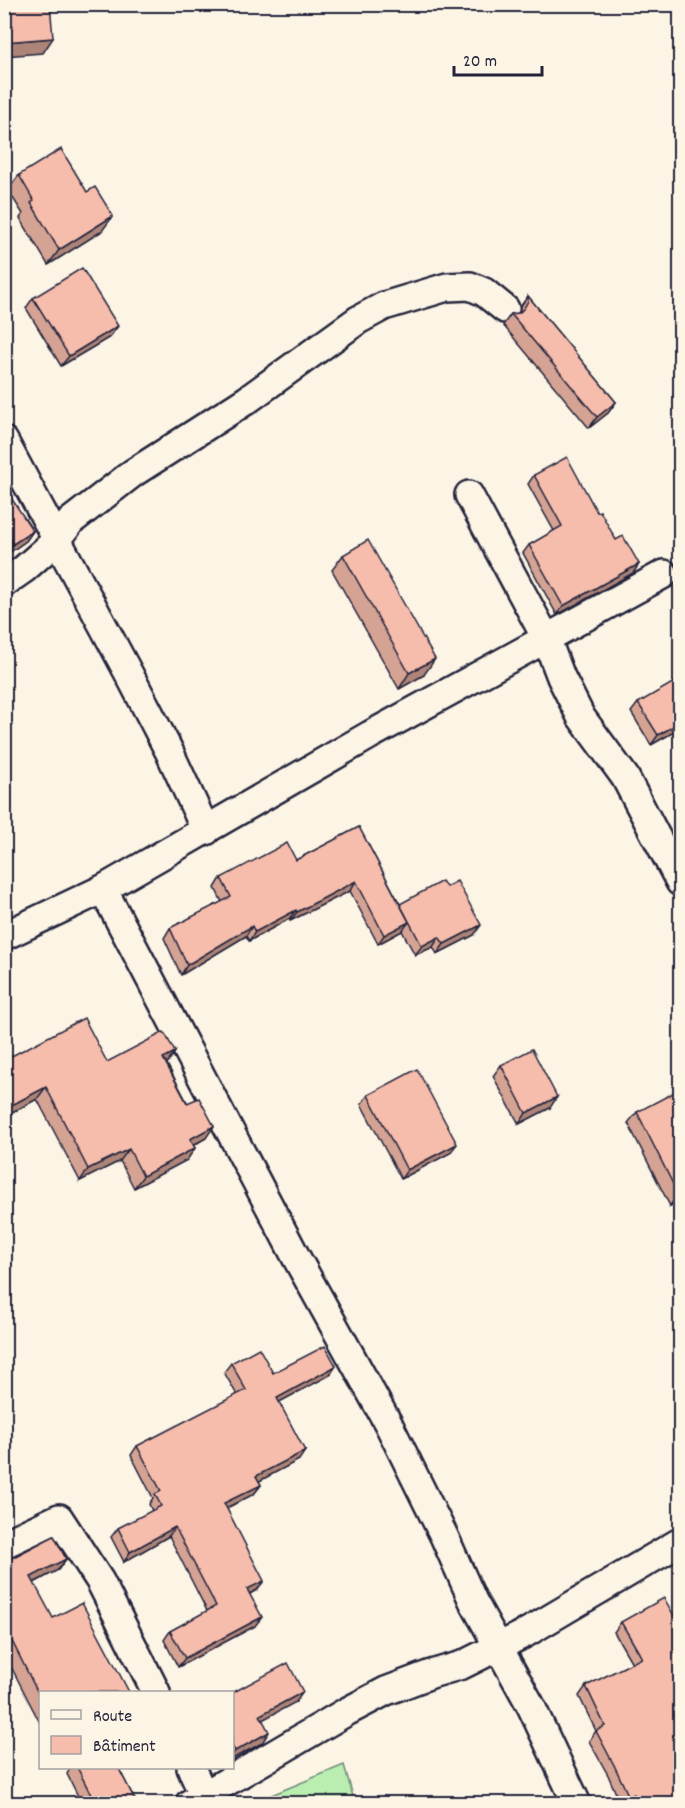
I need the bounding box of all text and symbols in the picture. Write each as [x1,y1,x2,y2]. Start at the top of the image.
scale bar [454,39,542,77]
text: 20 m [463,50,497,75]
legend [39,1691,234,1769]
text: Route [93,1705,132,1730]
text: Bâtiment [93,1735,156,1760]

